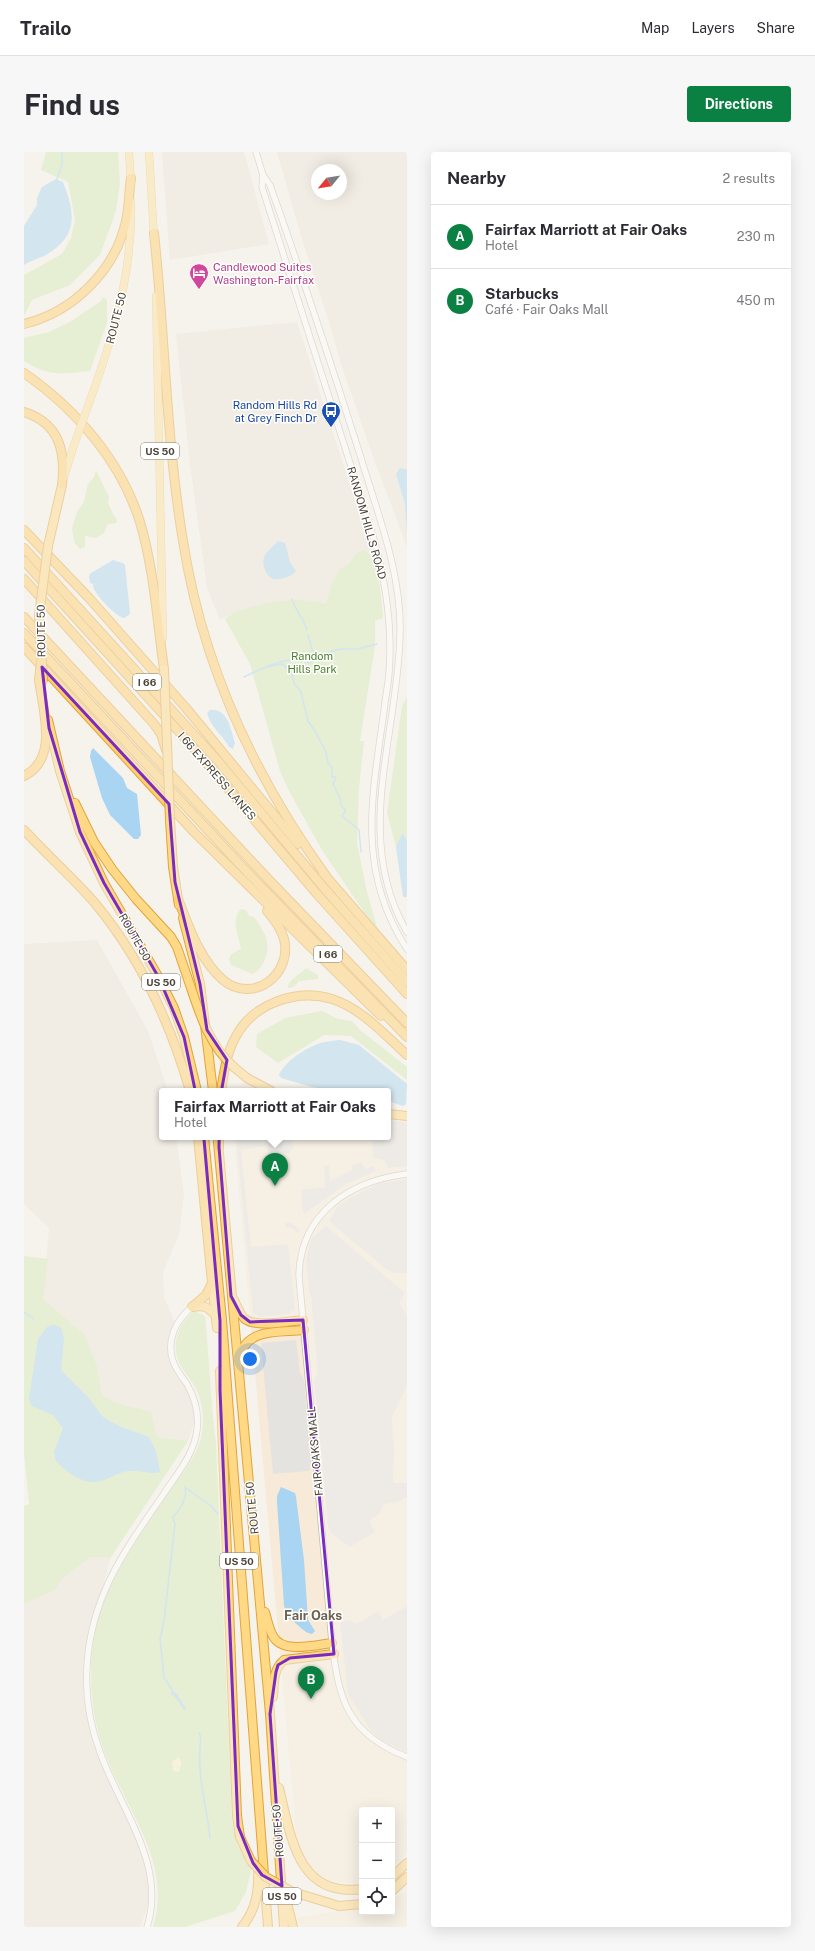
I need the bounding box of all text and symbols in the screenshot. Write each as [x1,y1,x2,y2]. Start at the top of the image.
text: Trailo [20,17,72,39]
text: Map [641,20,669,36]
text: Layers [691,20,735,36]
text: Share [757,20,795,36]
button: Directions [687,86,791,122]
text: Find us [24,88,120,121]
north arrow [311,164,347,200]
text: Nearby [447,168,506,188]
text: 2 results [723,171,775,186]
text: Fairfax Marriott at Fair Oaks [485,221,687,238]
text: A [455,229,465,244]
text: 230 m [737,229,775,244]
text: Hotel [485,238,518,253]
place label: Candlewood Suites Washington-Fairfax [213,261,314,286]
hotel icon: Candlewood Suites Washington-Fairfax [188,262,210,290]
text: Starbucks [485,285,559,302]
street label: ROUTE 50 [104,291,128,345]
text: B [456,293,464,308]
text: 450 m [736,293,775,308]
text: Café · Fair Oaks Mall [485,302,609,317]
place label: Random Hills Rd at Grey Finch Dr [233,399,317,424]
bus stop icon: Random Hills Rd at Grey Finch Dr [320,400,342,428]
road number: US 50 [141,443,179,459]
street label: RANDOM HILLS ROAD [345,465,389,581]
street label: ROUTE 50 [35,604,47,657]
park label: Random Hills Park [287,650,337,675]
road number: I 66 [133,674,161,690]
street label: I 66 EXPRESS LANES [176,730,258,822]
street label: ROUTE 50 [117,911,154,963]
road number: I 66 [314,946,342,962]
road number: US 50 [142,974,180,990]
popup [159,1088,391,1140]
text: Fairfax Marriott at Fair Oaks [174,1098,376,1115]
text: Hotel [174,1115,207,1130]
pin: A [262,1153,288,1186]
your location [240,1349,260,1369]
street label: FAIR OAKS MALL [305,1406,325,1496]
street label: ROUTE 50 [243,1481,261,1535]
road number: US 50 [220,1553,258,1569]
district label: Fair Oaks [284,1608,342,1623]
pin: B [298,1666,324,1699]
street label: ROUTE 50 [270,1804,286,1858]
map controls [359,1807,395,1915]
button: + [359,1807,395,1843]
button: − [359,1843,395,1879]
button: locate [359,1879,395,1915]
road number: US 50 [263,1888,301,1904]

